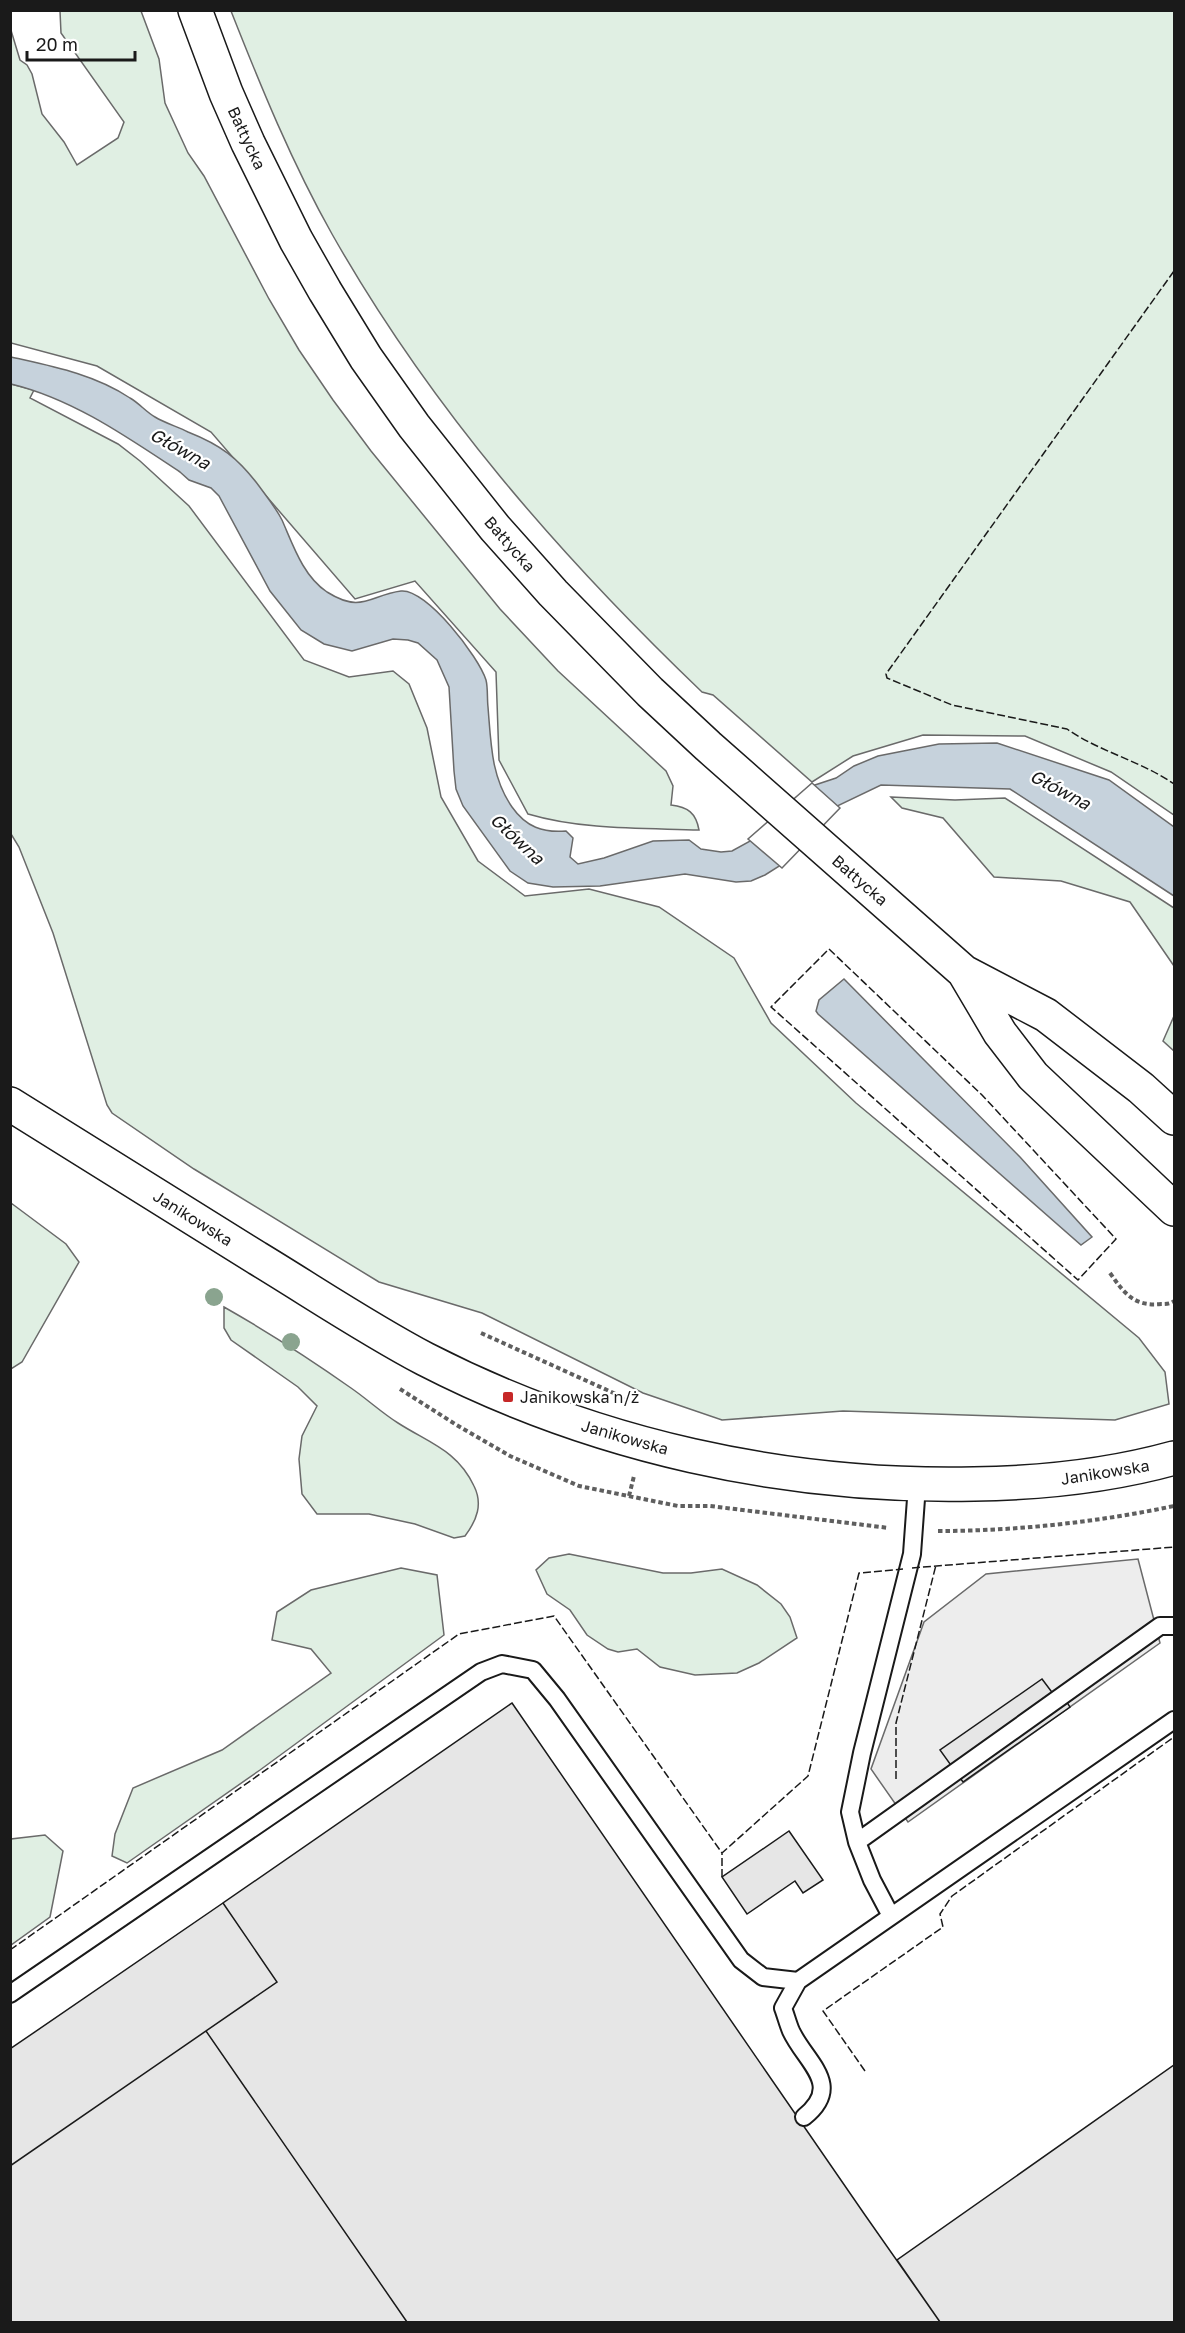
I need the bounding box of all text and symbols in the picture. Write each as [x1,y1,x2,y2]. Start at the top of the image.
scale bar [27,24,135,62]
text: 20 m [36,33,78,55]
street label: Bałtycka [224,103,270,173]
water label: Główna [147,423,215,474]
street label: Bałtycka [480,512,540,576]
water label: Główna [1026,764,1095,815]
water label: Główna [486,808,550,869]
street label: Bałtycka [828,850,892,910]
street label: Janikowska [150,1186,236,1250]
place label: Janikowska n/ż [520,1387,639,1407]
marker: Janikowska n/ż [501,1390,515,1404]
street label: Janikowska [579,1415,671,1459]
street label: Janikowska [1059,1455,1151,1489]

